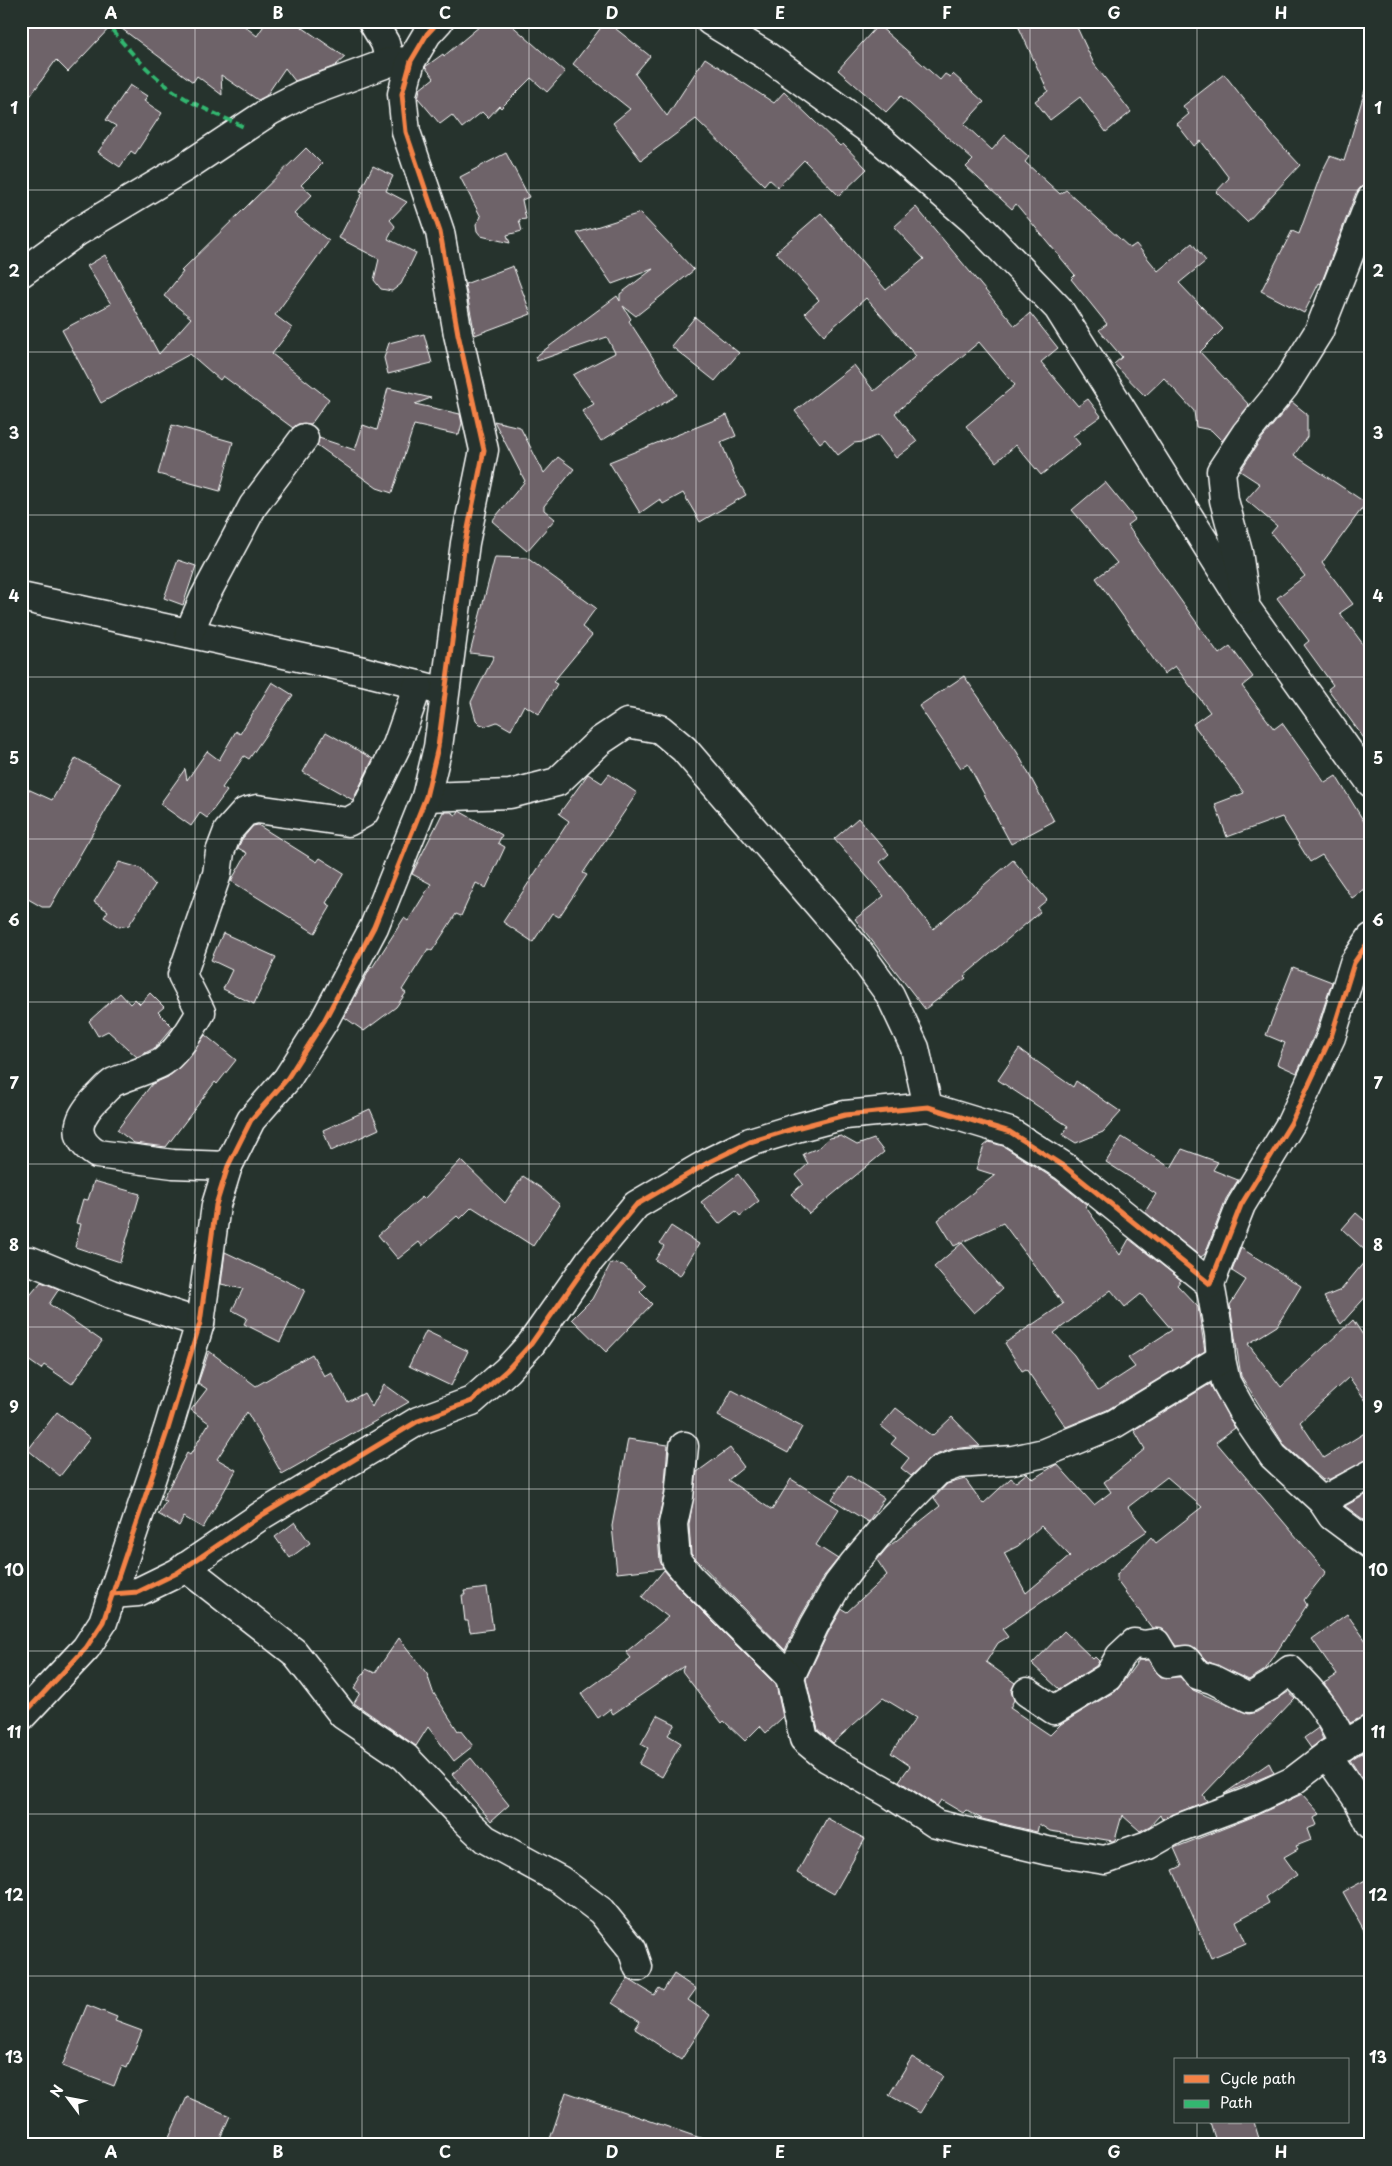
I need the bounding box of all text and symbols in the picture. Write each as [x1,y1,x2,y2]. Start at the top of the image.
text: A [105,0,118,24]
text: B [273,0,284,24]
text: C [439,0,451,24]
text: D [606,0,618,24]
text: E [775,0,785,24]
text: F [942,0,952,24]
text: G [1107,0,1121,24]
text: H [1275,0,1287,24]
text: 1 [10,95,18,119]
text: 1 [1374,95,1382,119]
text: 2 [8,258,20,282]
text: 2 [1372,258,1384,282]
text: 3 [9,420,19,444]
text: 3 [1373,420,1383,444]
text: 4 [9,583,20,607]
text: 4 [1373,583,1384,607]
text: 5 [9,745,19,769]
text: 5 [1373,745,1383,769]
text: 6 [8,907,20,931]
text: 6 [1372,907,1384,931]
text: 7 [9,1070,19,1094]
text: 7 [1373,1070,1383,1094]
text: 8 [9,1232,19,1256]
text: 8 [1373,1232,1383,1256]
text: 9 [9,1394,19,1418]
text: 9 [1373,1394,1383,1418]
text: 10 [4,1557,24,1581]
text: 10 [1368,1557,1388,1581]
text: 11 [7,1719,21,1743]
text: 11 [1371,1719,1385,1743]
text: 12 [5,1882,23,1906]
text: 12 [1369,1882,1387,1906]
text: 13 [5,2044,23,2068]
text: 13 [1369,2044,1387,2068]
legend [1174,2058,1350,2124]
text: Cycle path [1220,2066,1296,2089]
north arrow [42,2074,92,2124]
text: N [45,2081,68,2101]
text: Path [1220,2090,1252,2113]
text: A [105,2139,118,2163]
text: B [273,2139,284,2163]
text: C [439,2139,451,2163]
text: D [606,2139,618,2163]
text: E [775,2139,785,2163]
text: F [942,2139,952,2163]
text: G [1107,2139,1121,2163]
text: H [1275,2139,1287,2163]

